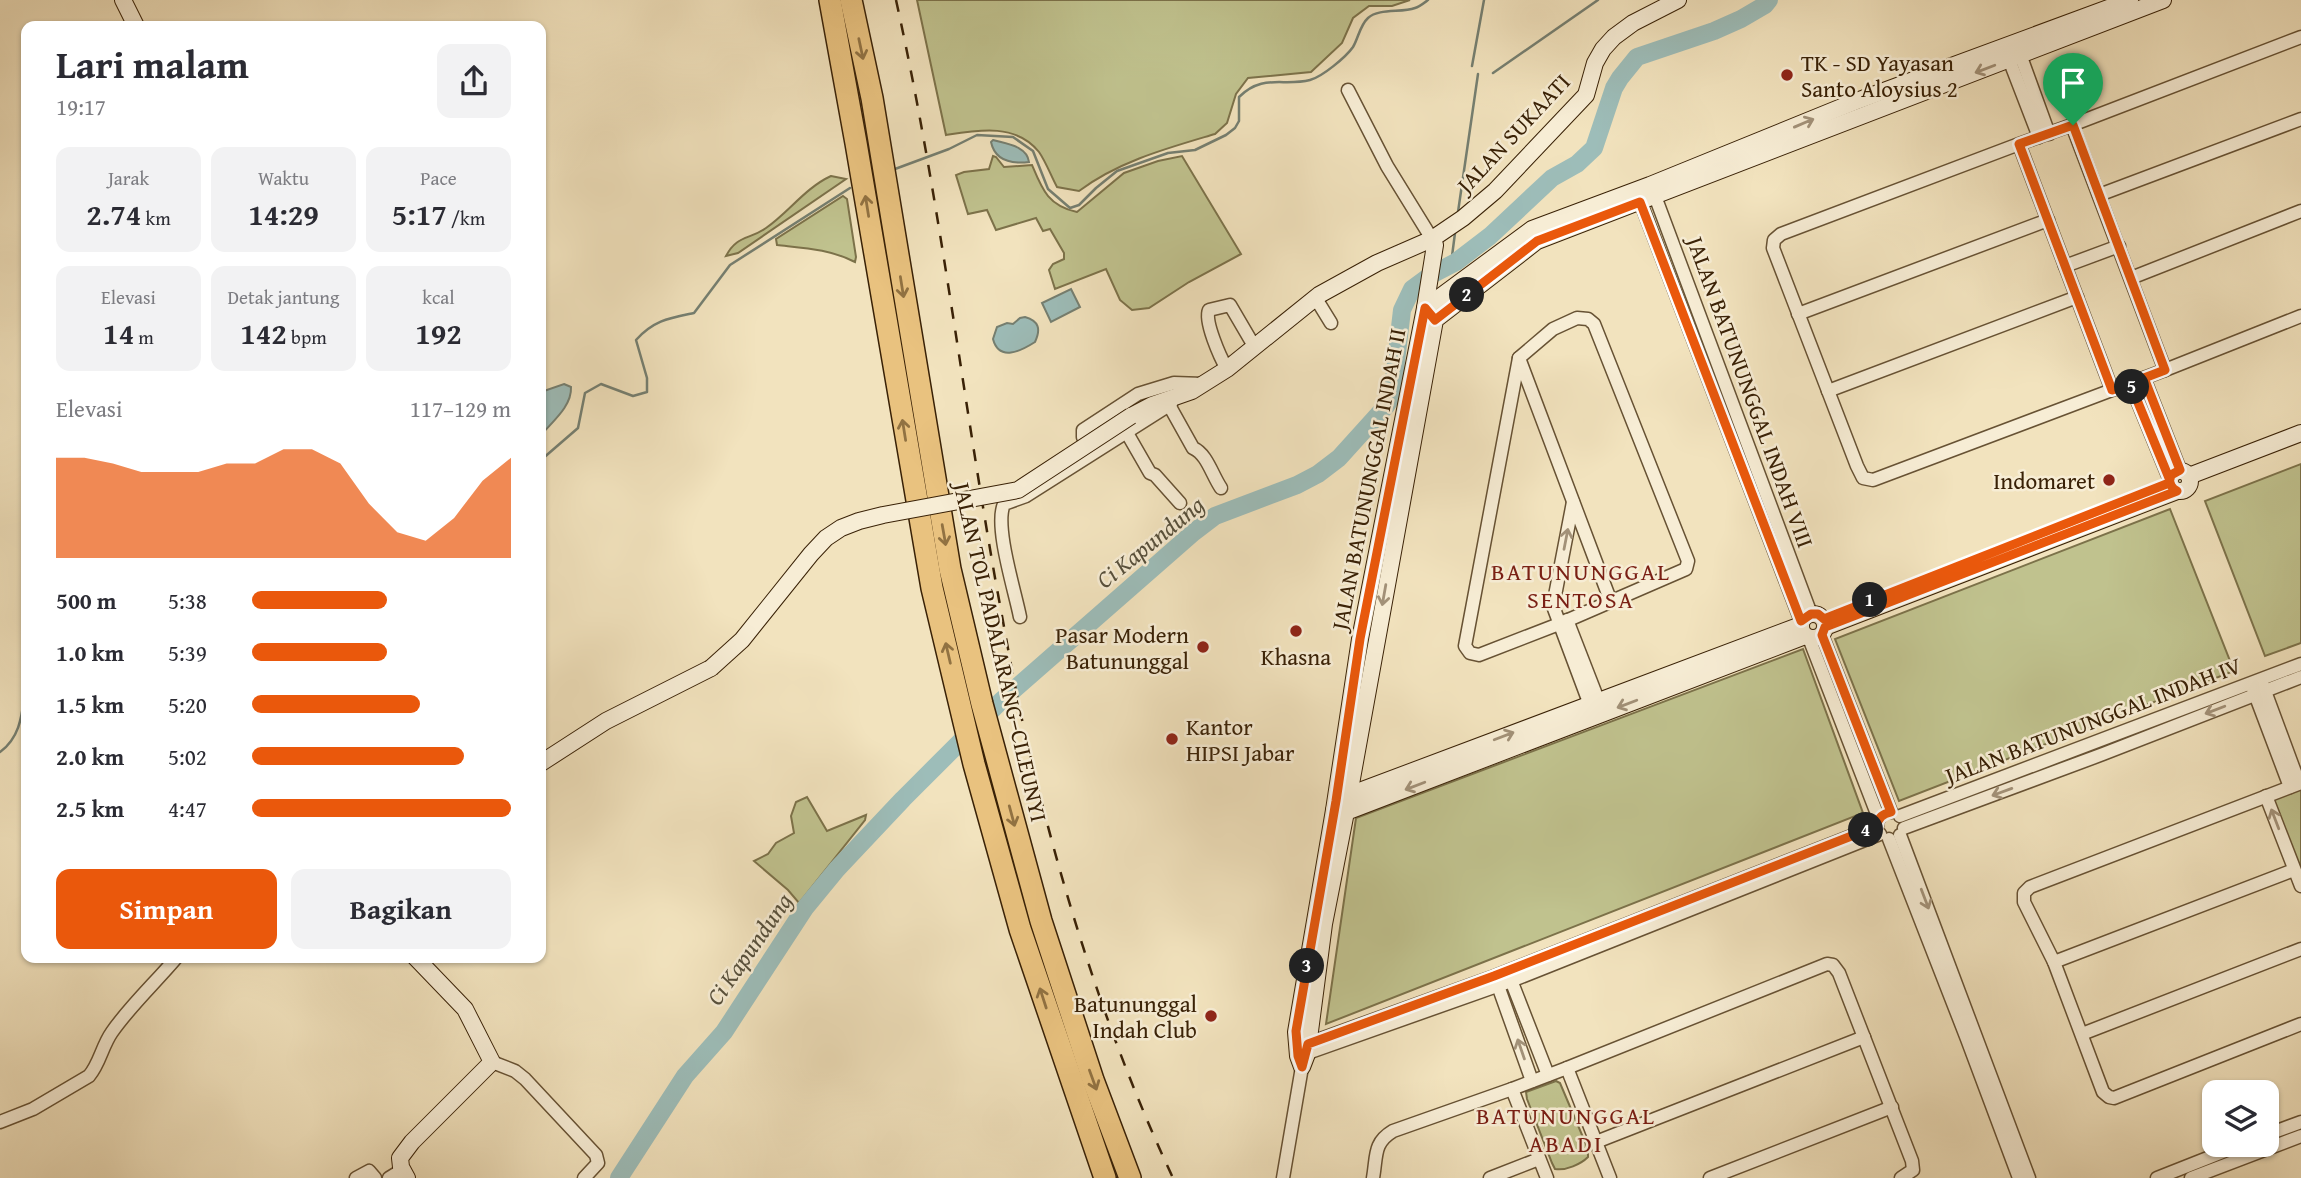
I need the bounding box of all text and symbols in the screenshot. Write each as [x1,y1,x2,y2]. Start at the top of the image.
text: Lari malam [56,36,249,92]
one-way arrow [855,37,869,60]
button: share [437,44,511,118]
place label: TK - SD Yayasan Santo Aloysius 2 [1801,46,1958,105]
pin [2043,53,2103,125]
one-way arrow [1974,63,1996,76]
icon: arrive [2054,64,2092,102]
street label: JALAN SUKAATI [1447,66,1577,202]
marker: TK - SD Yayasan Santo Aloysius 2 [1779,67,1795,83]
text: 19:17 [56,90,106,123]
one-way arrow [1793,116,1814,129]
text: Jarak [108,164,149,192]
text: Waktu [258,164,309,192]
text: Pace [420,164,457,192]
text: 2.74 [86,192,141,236]
text: 14:29 [248,192,319,236]
text: 5:17 [392,192,447,236]
one-way arrow [860,195,873,218]
text: km [141,204,171,232]
text: /km [447,204,485,232]
street label: JALAN BATUNUNGGAL INDAH VIII [1678,229,1823,552]
one-way arrow [896,275,909,297]
pin: 2 [1450,278,1484,312]
text: 2 [1462,280,1471,308]
text: Elevasi [101,283,156,311]
text: Detak jantung [228,283,339,311]
text: kcal [422,283,455,311]
text: 14 [103,311,134,355]
text: 142 [240,311,287,355]
text: 192 [415,311,462,355]
text: m [134,323,154,351]
text: bpm [287,323,327,351]
street label: JALAN BATUNUNGGAL INDAH II [1322,325,1413,636]
pin: 5 [2114,370,2150,404]
text: 5 [2127,372,2136,400]
text: Elevasi [56,392,122,425]
text: 117–129 m [410,392,511,425]
one-way arrow [897,419,910,442]
place label: Indomaret [1993,464,2095,497]
marker: Indomaret [2101,472,2117,488]
street label: JALAN TOL PADALARANG–CILEUNYI [945,476,1056,825]
water label: Ci Kapundung [1088,487,1212,596]
one-way arrow [938,523,951,546]
one-way arrow [1559,528,1573,551]
district label: BATUNUNGGAL SENTOSA [1491,554,1671,617]
pin: 1 [1853,582,1888,618]
one-way arrow [1376,583,1390,606]
text: 500 m [56,584,117,617]
text: 5:38 [168,584,207,617]
text: 1 [1865,585,1874,613]
place label: Pasar Modern Batununggal [1055,618,1189,677]
marker: Khasna [1288,623,1304,639]
text: 1.0 km [56,636,124,669]
text: 5:39 [168,636,207,669]
marker: Pasar Modern Batununggal [1195,639,1211,655]
place label: Khasna [1261,640,1331,673]
one-way arrow [941,642,954,665]
street label: JALAN BATUNUNGGAL INDAH IV [1937,648,2246,793]
text: 1.5 km [56,688,124,721]
text: 5:20 [168,688,207,721]
one-way arrow [1617,699,1639,711]
one-way arrow [2204,705,2226,718]
place label: Kantor HIPSI Jabar [1186,710,1295,769]
one-way arrow [1493,729,1515,741]
marker: Kantor HIPSI Jabar [1164,731,1180,747]
text: 2.0 km [56,740,124,773]
text: 5:02 [168,740,207,773]
one-way arrow [1404,780,1426,793]
one-way arrow [1992,786,2014,799]
text: 2.5 km [56,792,124,825]
text: 4:47 [168,792,207,825]
one-way arrow [1006,805,1019,827]
one-way arrow [2267,808,2280,830]
pin: 4 [1848,812,1884,848]
text: 4 [1861,815,1870,843]
button: Simpan [56,869,277,949]
button: Bagikan [291,869,511,949]
water label: Ci Kapundung [697,886,801,1012]
one-way arrow [1919,887,1932,909]
pin: 3 [1290,948,1324,984]
text: 3 [1302,951,1311,979]
one-way arrow [1036,987,1048,1009]
place label: Batununggal Indah Club [1074,987,1197,1046]
marker: Batununggal Indah Club [1203,1008,1219,1024]
one-way arrow [1514,1039,1526,1061]
one-way arrow [1088,1069,1101,1091]
map controls [2202,1080,2279,1157]
button: layers [2202,1080,2279,1157]
district label: BATUNUNGGAL ABADI [1476,1098,1656,1161]

